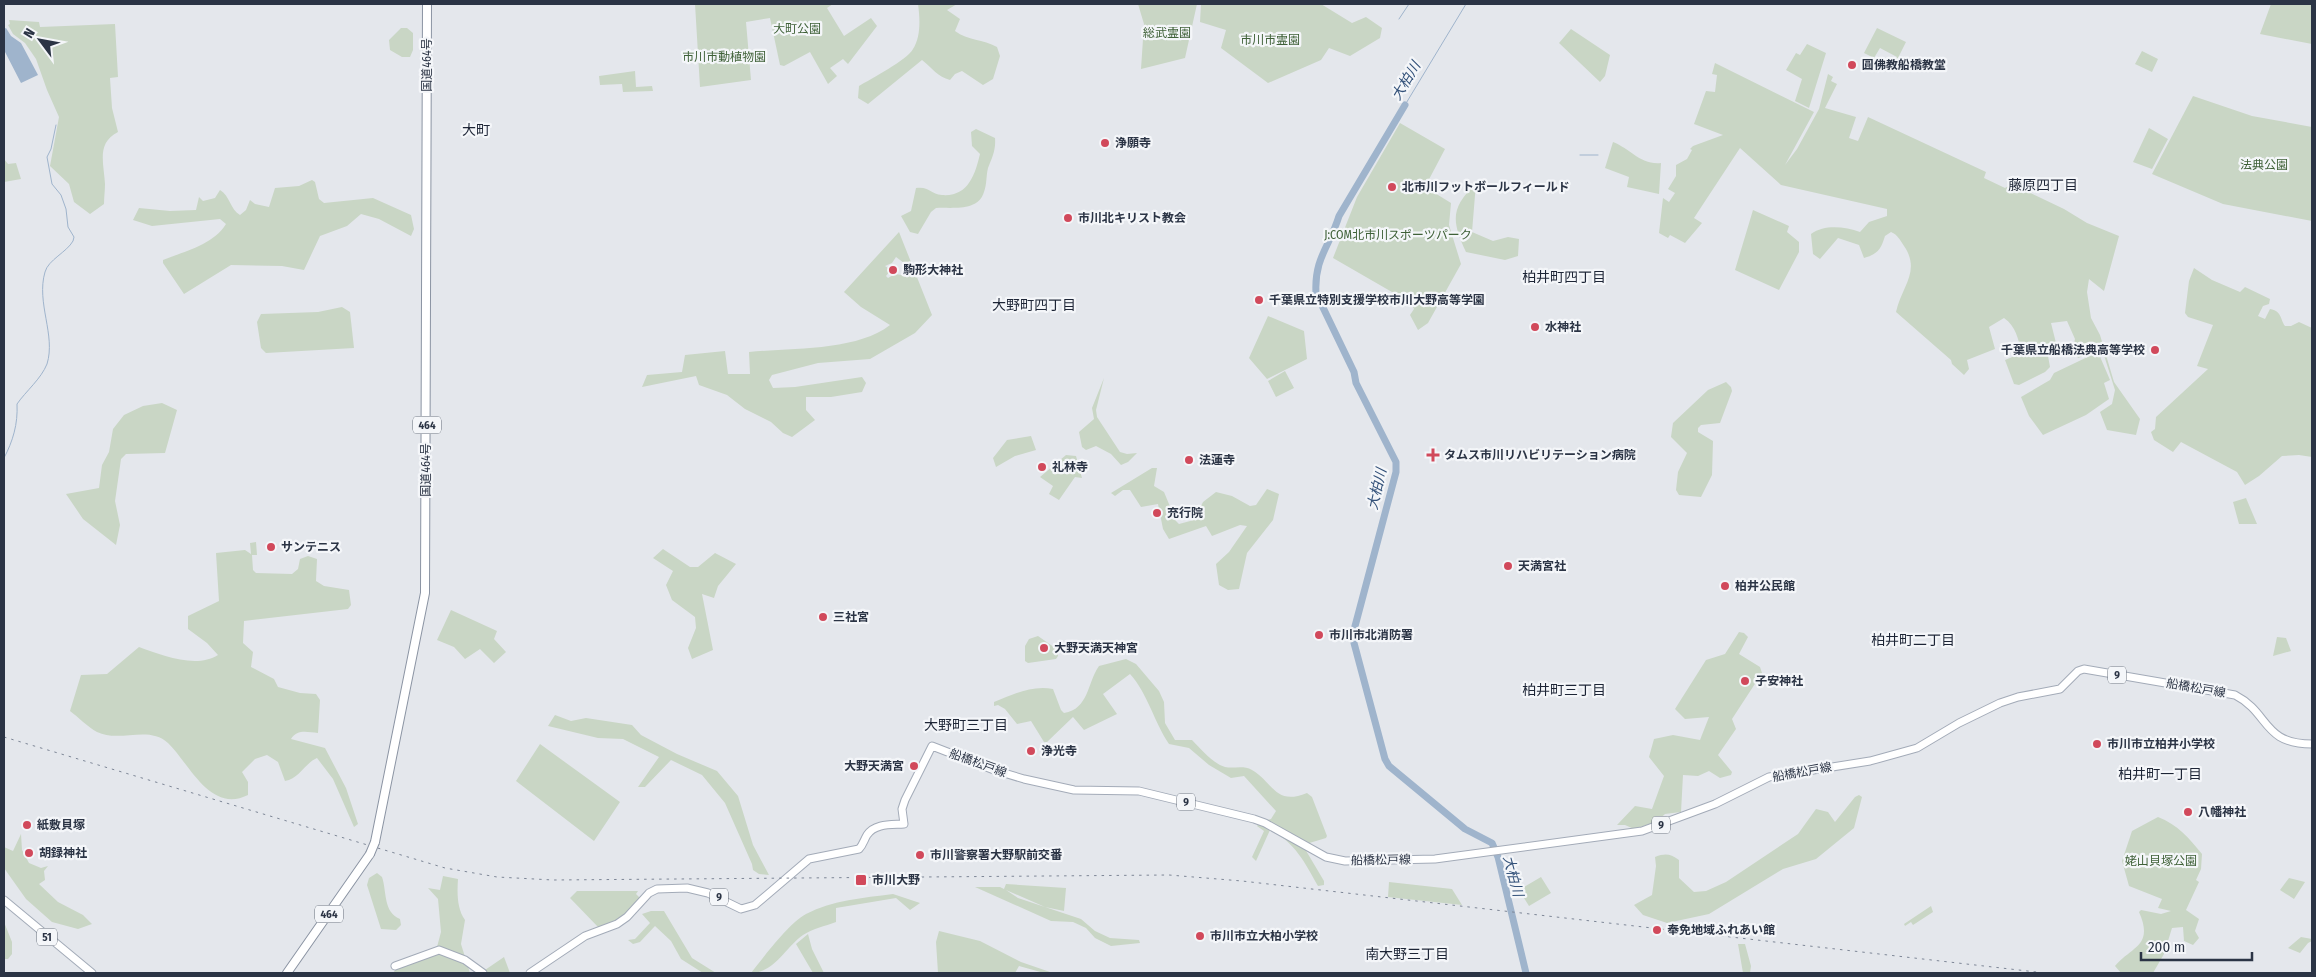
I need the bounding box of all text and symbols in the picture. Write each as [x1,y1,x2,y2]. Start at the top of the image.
north arrow [15,15,65,65]
park label: 大町公園 [773,22,821,36]
text: N [20,25,39,41]
park label: 総武霊園 [1143,26,1191,40]
park label: 市川市霊園 [1240,33,1300,47]
street label: 国道464号 [420,38,434,92]
park label: 市川市動植物園 [682,50,766,64]
water label: 大柏川 [1388,57,1425,103]
place label: 圓佛教船橋教堂 [1862,58,1946,72]
marker: 圓佛教船橋教堂 [1846,59,1858,71]
district label: 大町 [462,122,490,139]
place label: 浄願寺 [1115,136,1151,150]
marker: 浄願寺 [1099,137,1111,149]
park label: 法典公園 [2240,158,2288,172]
district label: 藤原四丁目 [2008,177,2078,194]
place label: 北市川フットボールフィールド [1402,180,1570,194]
marker: 北市川フットボールフィールド [1386,181,1398,193]
place label: 市川北キリスト教会 [1078,211,1186,225]
marker: 市川北キリスト教会 [1062,212,1074,224]
park label: J:COM北市川スポーツパーク [1324,228,1472,242]
place label: 駒形大神社 [903,263,963,277]
marker: 駒形大神社 [887,264,899,276]
district label: 柏井町四丁目 [1522,269,1606,286]
place label: 千葉県立特別支援学校市川大野高等学園 [1269,293,1485,307]
marker: 千葉県立特別支援学校市川大野高等学園 [1253,294,1265,306]
district label: 大野町四丁目 [992,297,1076,314]
place label: 水神社 [1545,320,1581,334]
marker: 水神社 [1529,321,1541,333]
place label: 千葉県立船橋法典高等学校 [2001,343,2145,357]
marker: 千葉県立船橋法典高等学校 [2149,344,2161,356]
road number: 464 [413,416,441,434]
street label: 国道464号 [419,443,433,497]
marker: タムス市川リハビリテーション病院 [1426,448,1440,462]
place label: タムス市川リハビリテーション病院 [1444,448,1636,462]
place label: 法蓮寺 [1199,453,1235,467]
marker: 法蓮寺 [1183,454,1195,466]
place label: 礼林寺 [1052,460,1088,474]
marker: 礼林寺 [1036,461,1048,473]
water label: 大柏川 [1364,465,1390,511]
place label: 充行院 [1167,506,1203,520]
marker: 充行院 [1151,507,1163,519]
place label: サンテニス [281,540,341,554]
marker: サンテニス [265,541,277,553]
place label: 天満宮社 [1518,559,1566,573]
marker: 天満宮社 [1502,560,1514,572]
place label: 柏井公民館 [1735,579,1795,593]
marker: 柏井公民館 [1719,580,1731,592]
place label: 三社宮 [833,610,869,624]
marker: 三社宮 [817,611,829,623]
place label: 市川市北消防署 [1329,628,1413,642]
marker: 市川市北消防署 [1313,629,1325,641]
district label: 柏井町二丁目 [1871,632,1955,649]
place label: 大野天満天神宮 [1054,641,1138,655]
marker: 大野天満天神宮 [1038,642,1050,654]
road number: 9 [2108,666,2126,684]
place label: 子安神社 [1755,674,1803,688]
marker: 子安神社 [1739,675,1751,687]
street label: 船橋松戸線 [2165,676,2227,700]
district label: 柏井町三丁目 [1522,682,1606,699]
district label: 大野町三丁目 [924,717,1008,734]
place label: 市川市立柏井小学校 [2107,737,2215,751]
marker: 市川市立柏井小学校 [2091,738,2103,750]
place label: 浄光寺 [1041,744,1077,758]
marker: 浄光寺 [1025,745,1037,757]
street label: 船橋松戸線 [947,746,1009,780]
place label: 大野天満宮 [844,759,904,773]
marker: 大野天満宮 [908,760,920,772]
street label: 船橋松戸線 [1771,760,1833,784]
district label: 柏井町一丁目 [2118,766,2202,783]
road number: 9 [1177,794,1195,810]
place label: 八幡神社 [2198,805,2246,819]
marker: 八幡神社 [2182,806,2194,818]
road number: 9 [1652,816,1670,834]
place label: 紙敷貝塚 [37,818,85,832]
marker: 紙敷貝塚 [21,819,33,831]
place label: 胡録神社 [39,846,87,860]
marker: 胡録神社 [23,847,35,859]
place label: 市川警察署大野駅前交番 [930,848,1063,862]
marker: 市川警察署大野駅前交番 [914,849,926,861]
street label: 船橋松戸線 [1351,852,1411,868]
water label: 大柏川 [1499,854,1527,900]
park label: 姥山貝塚公園 [2125,854,2197,868]
marker: 市川大野 [854,873,868,887]
place label: 市川大野 [872,873,920,887]
road number: 9 [710,889,728,906]
road number: 464 [315,906,343,922]
place label: 奉免地域ふれあい館 [1667,923,1775,937]
marker: 奉免地域ふれあい館 [1651,924,1663,936]
road number: 51 [37,929,57,946]
place label: 市川市立大柏小学校 [1210,929,1318,943]
marker: 市川市立大柏小学校 [1194,930,1206,942]
scale bar [2141,930,2252,962]
text: 200 m [2148,938,2185,956]
district label: 南大野三丁目 [1365,946,1449,963]

